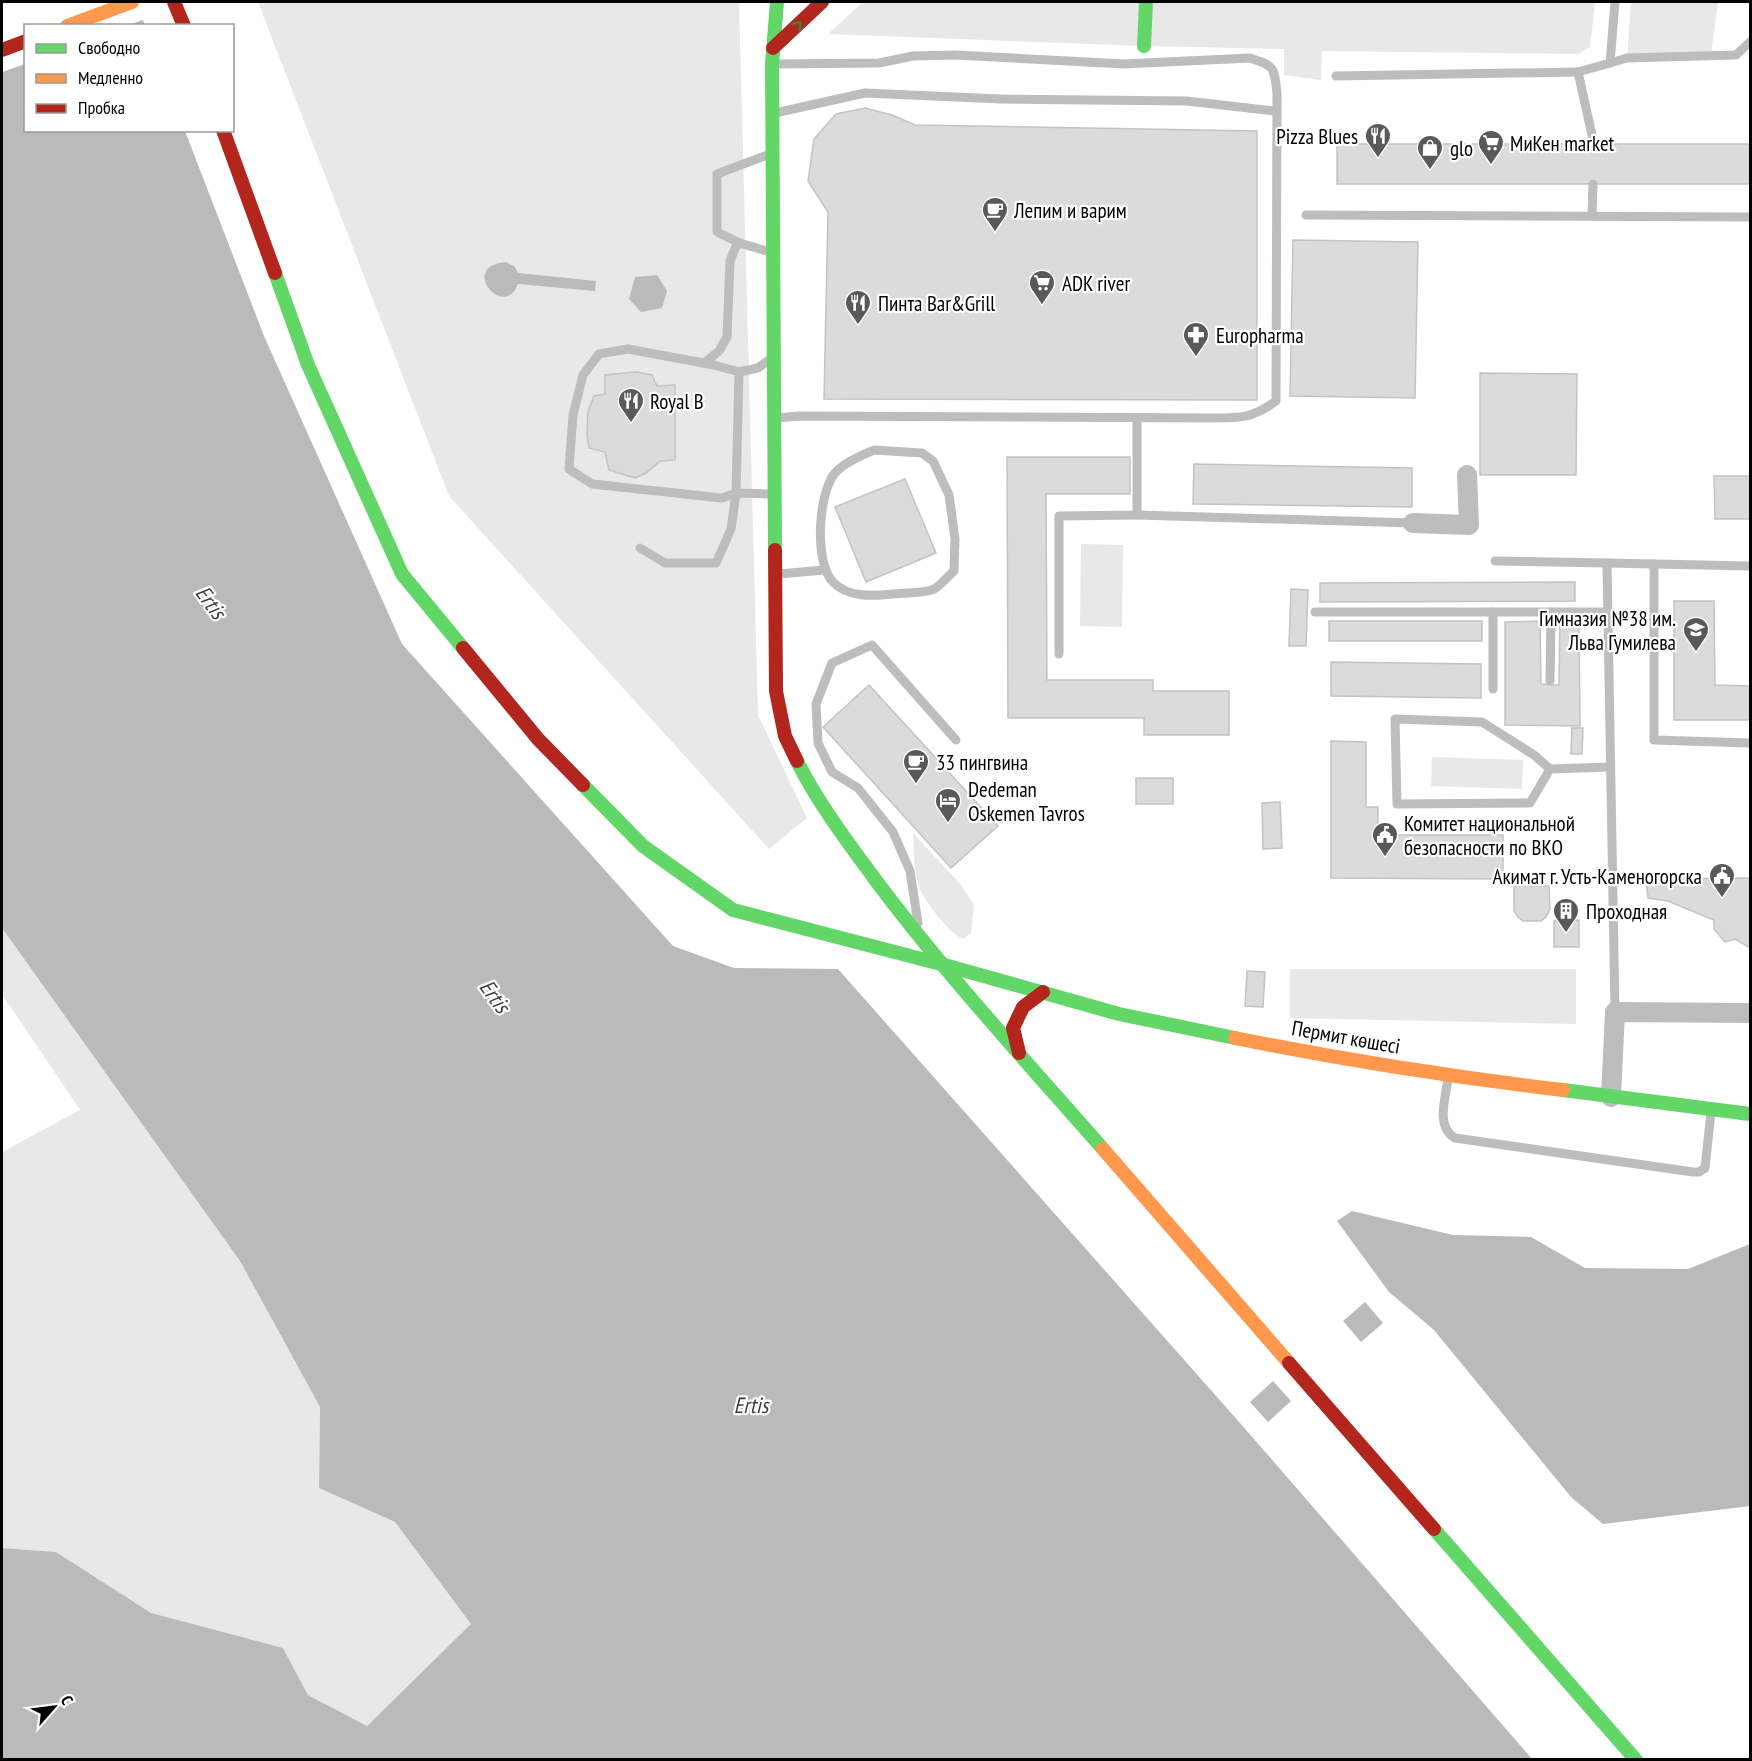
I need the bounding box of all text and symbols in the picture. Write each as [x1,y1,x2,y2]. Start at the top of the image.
one-way arrow [791,21,802,32]
legend [24,24,234,132]
text: Свободно [78,36,141,59]
text: Медленно [78,66,143,89]
text: Пробка [78,96,125,119]
restaurant icon: Pizza Blues [1363,121,1393,159]
place label: Pizza Blues [1276,123,1358,150]
supermarket icon: МиКен market [1476,128,1506,166]
place label: МиКен market [1510,130,1615,157]
shop icon: glo [1415,133,1445,171]
place label: glo [1450,135,1473,162]
cafe icon: Лепим и варим [980,195,1010,233]
place label: Лепим и варим [1013,197,1127,224]
supermarket icon: ADK river [1027,268,1057,306]
place label: ADK river [1062,270,1130,297]
restaurant icon: Пинта Bar&Grill [843,288,873,326]
place label: Пинта Bar&Grill [878,290,995,317]
pharmacy icon: Europharma [1181,320,1211,358]
place label: Europharma [1216,322,1304,349]
restaurant icon: Royal B [616,386,646,424]
place label: Royal B [650,388,704,415]
water label: Ertis [190,580,234,626]
place label: Гимназия №38 им. Льва Гумилева [1539,605,1676,656]
school or university icon: Гимназия №38 им. Льва Гумилева [1681,615,1711,653]
cafe icon: 33 пингвина [901,747,931,785]
place label: 33 пингвина [936,749,1028,776]
place label: Dedeman Oskemen Tavros [968,776,1085,827]
hotel icon: Dedeman Oskemen Tavros [933,786,963,824]
place label: Комитет национальной безопасности по ВКО [1404,810,1575,861]
public building icon: Комитет национальной безопасности по ВКО [1370,820,1400,858]
public building icon: Акимат г. Усть-Каменогорска [1707,861,1737,899]
place label: Акимат г. Усть-Каменогорска [1492,863,1702,890]
building icon: Проходная [1551,896,1581,934]
place label: Проходная [1586,898,1667,925]
water label: Ertis [474,974,518,1020]
street label: Пермит көшесі [1290,1014,1402,1060]
water label: Ertis [734,1391,771,1419]
north arrow [24,1677,84,1737]
text: С [57,1692,78,1708]

